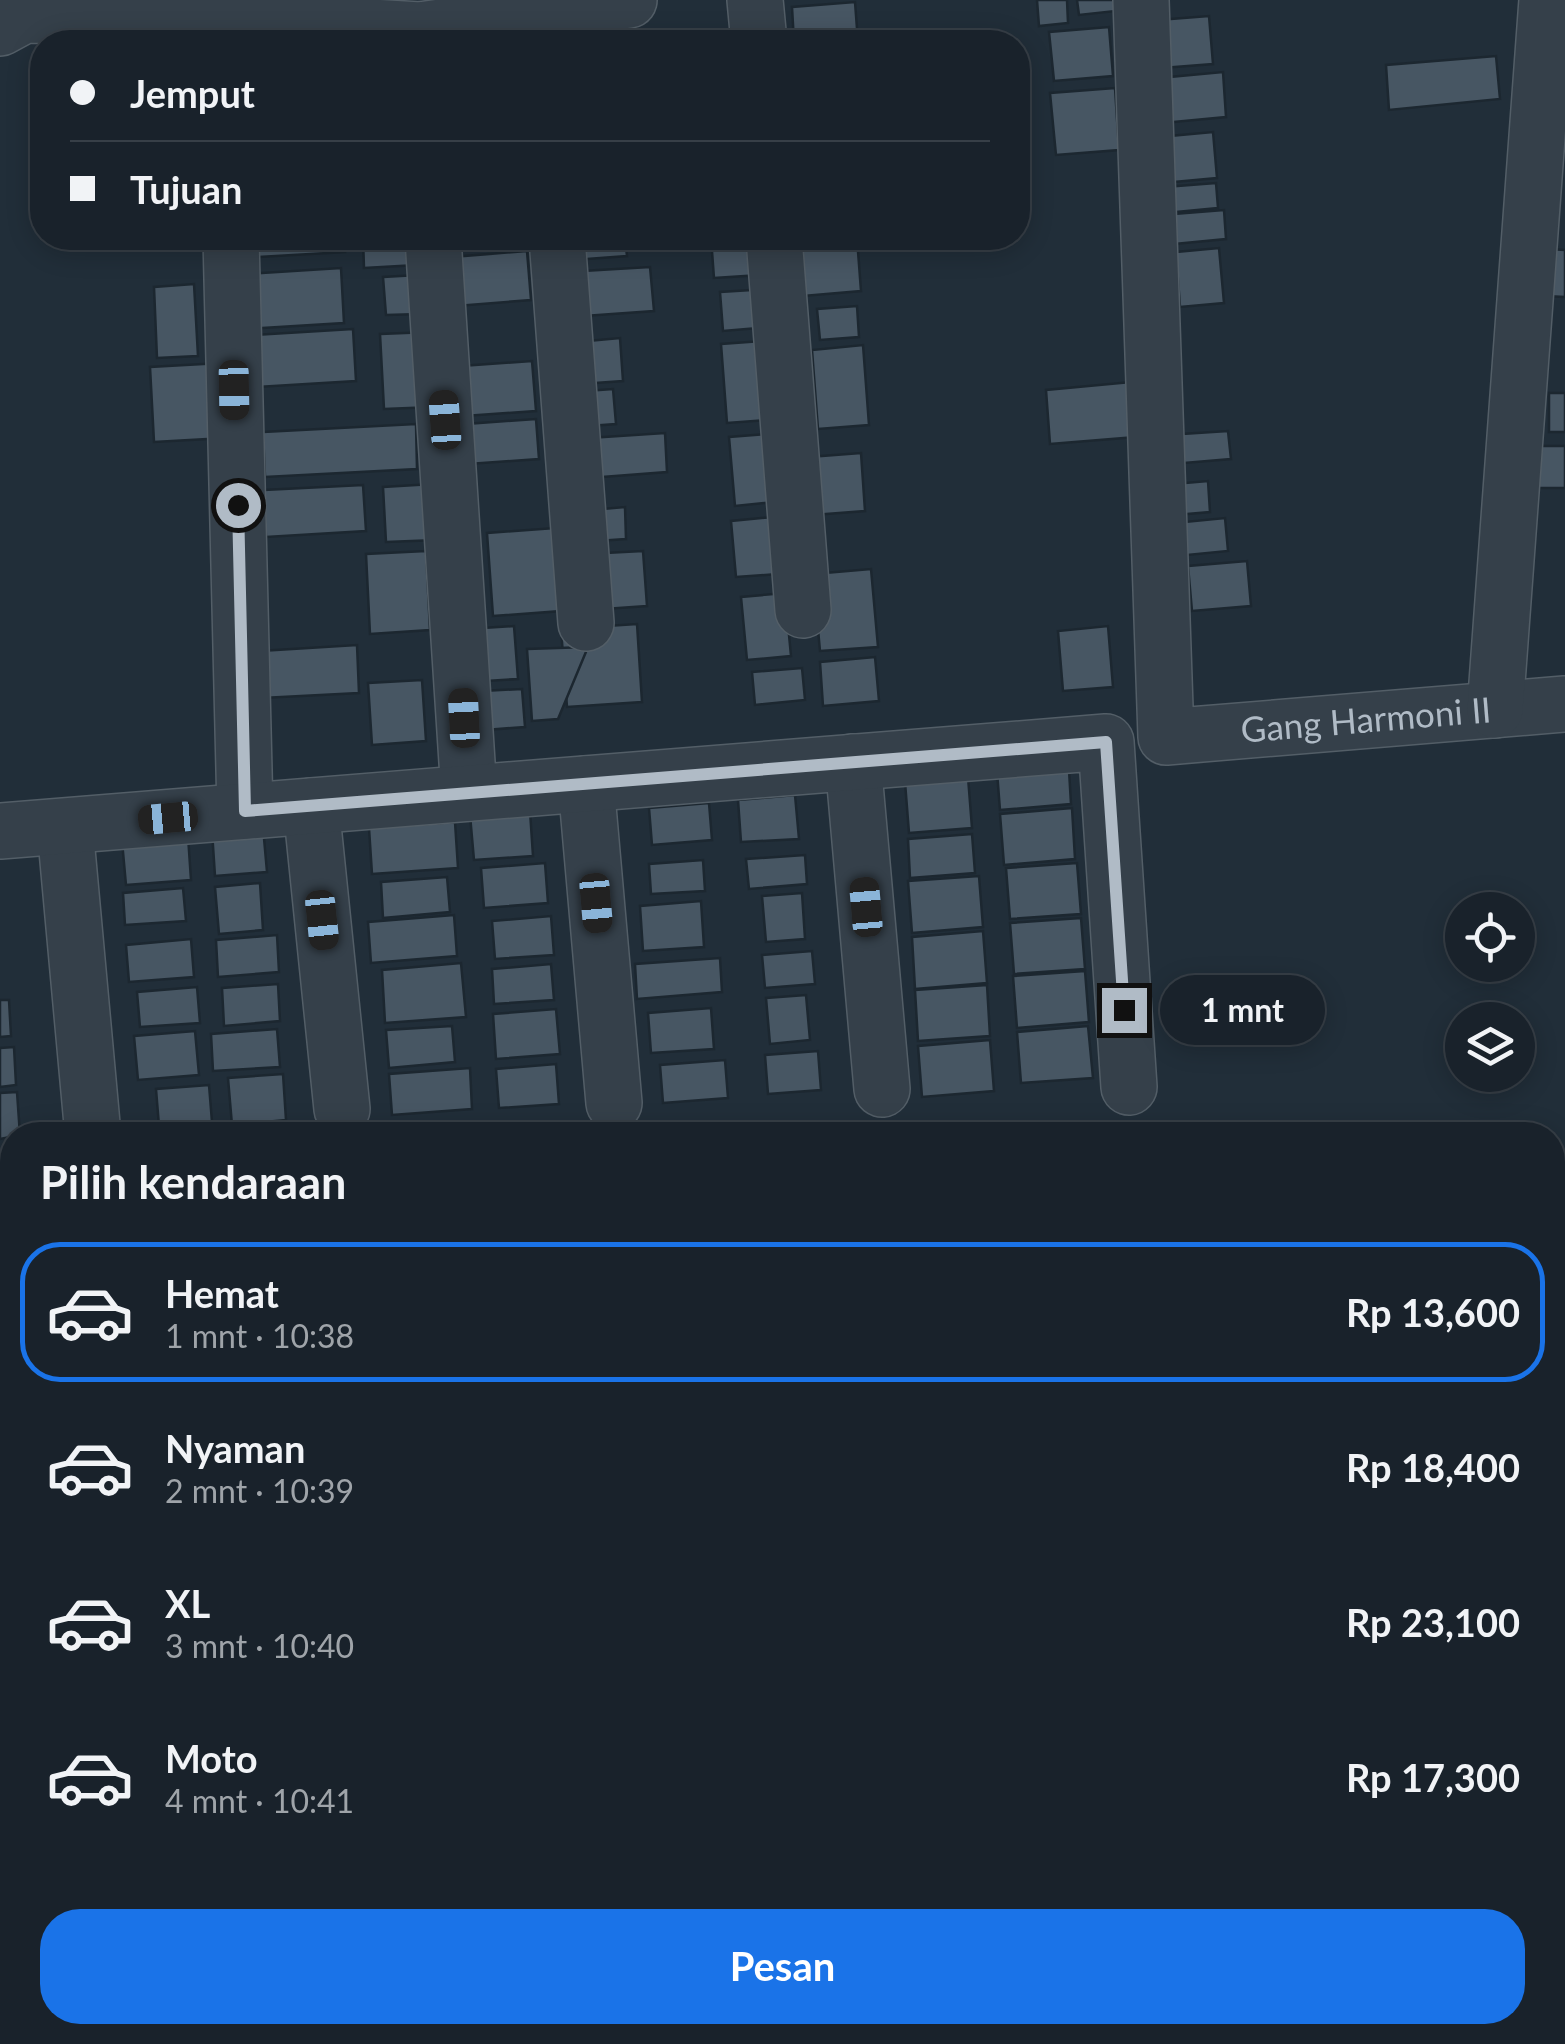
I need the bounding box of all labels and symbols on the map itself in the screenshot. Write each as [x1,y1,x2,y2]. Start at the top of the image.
car [218,360,250,420]
car [428,389,462,451]
route start [216,483,261,528]
car [447,687,481,749]
street label: Gang Harmoni II [1239,687,1493,750]
car [137,800,199,836]
car [578,872,614,934]
car [848,876,884,938]
car [304,889,340,951]
callout: 1 mnt [1159,975,1324,1045]
route end [1102,988,1147,1033]

